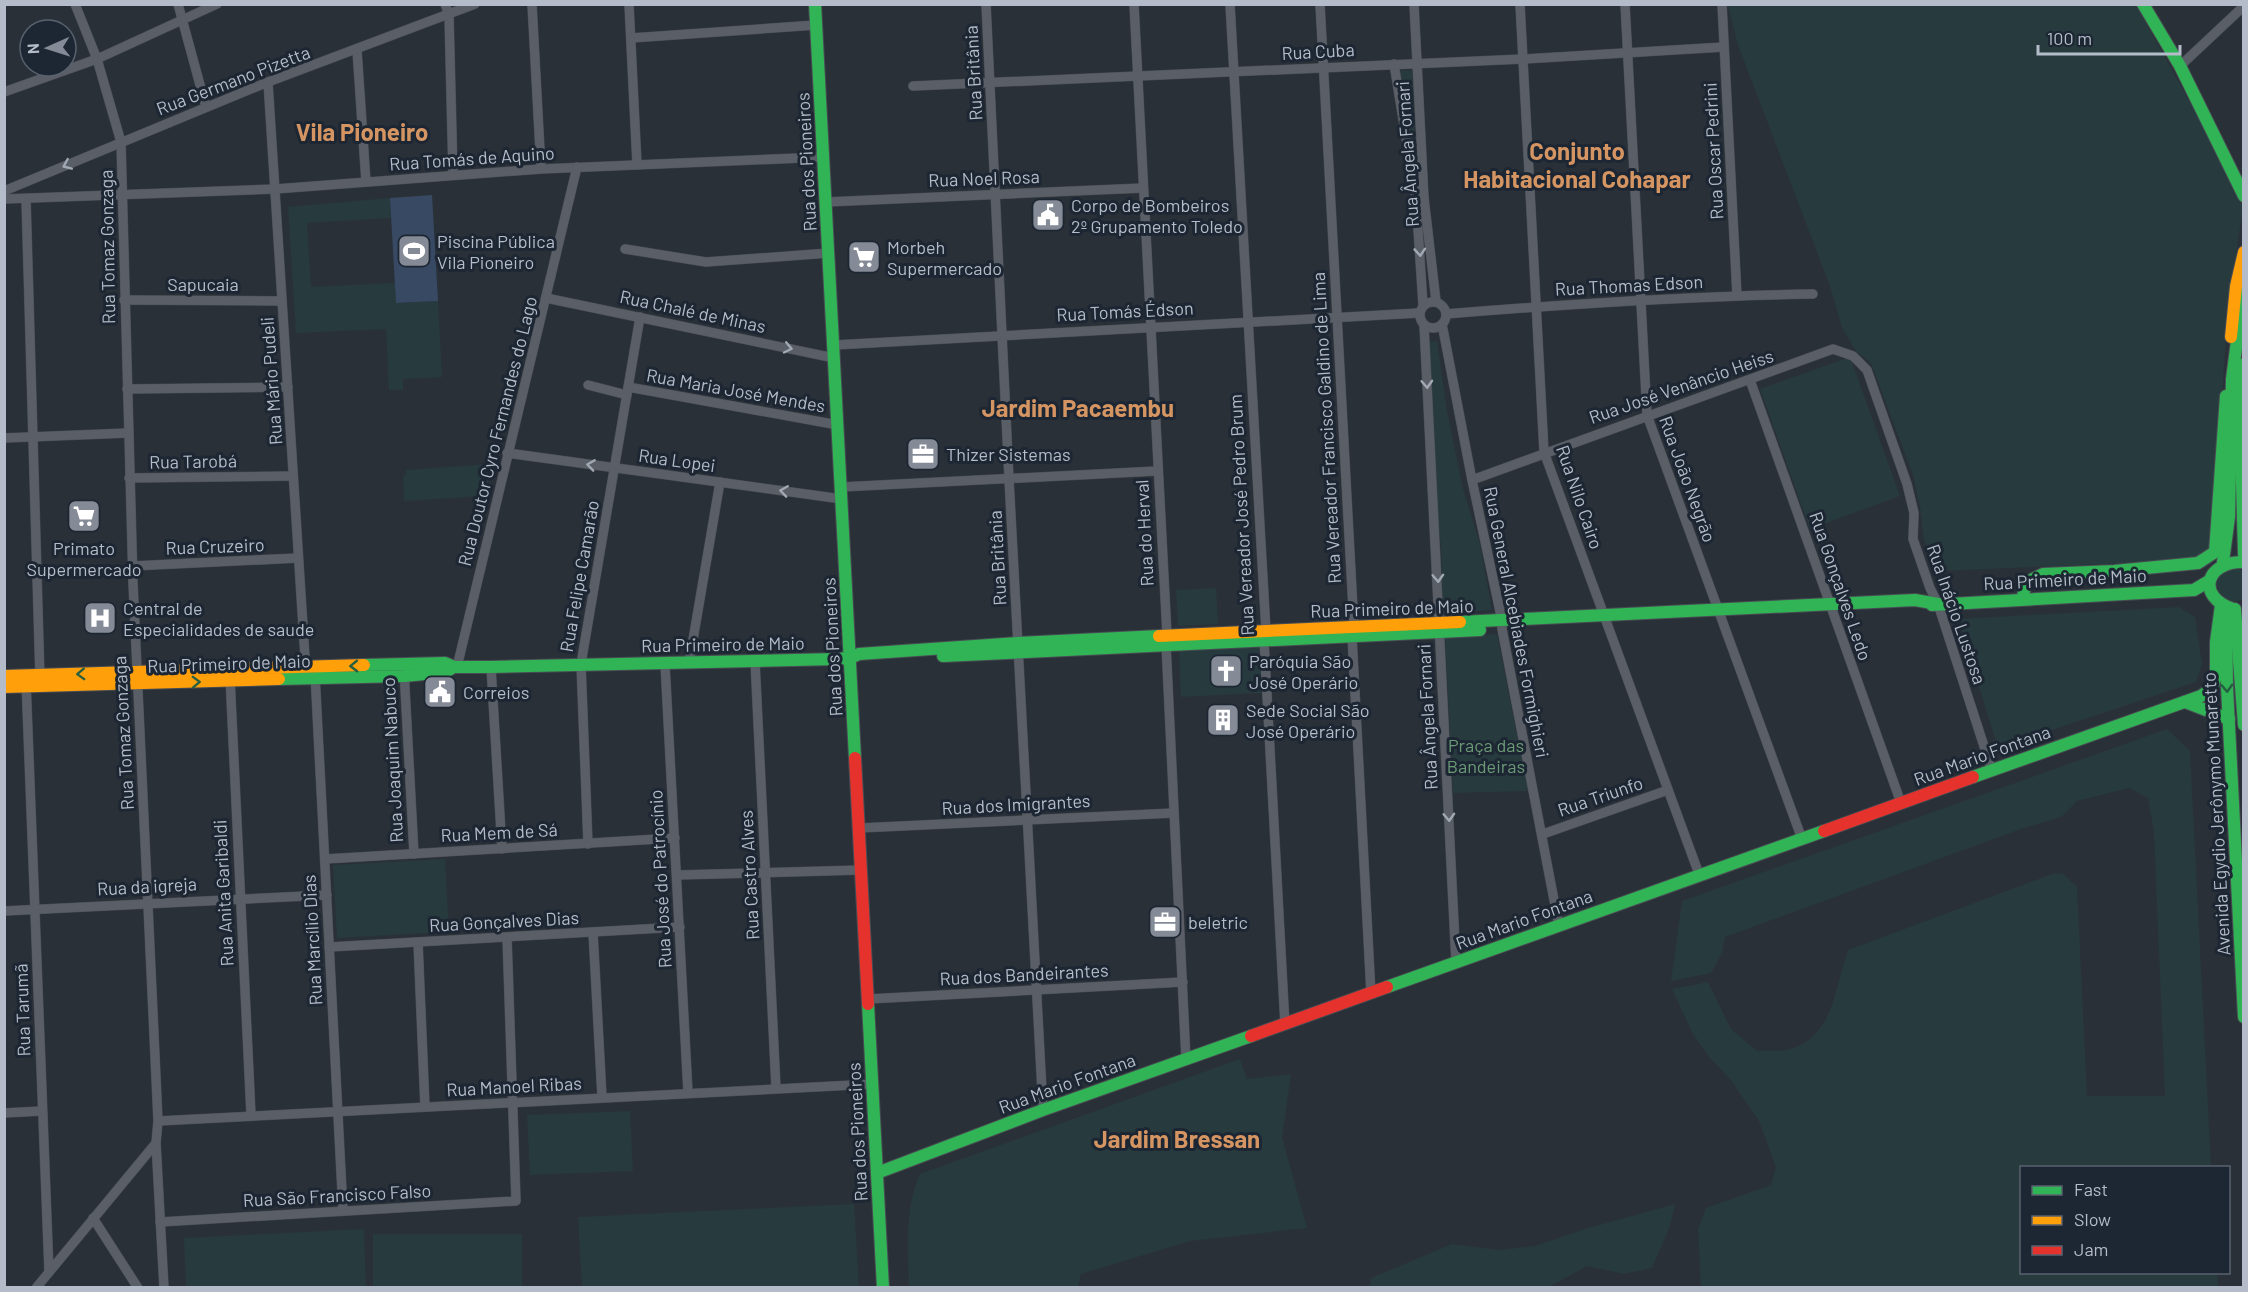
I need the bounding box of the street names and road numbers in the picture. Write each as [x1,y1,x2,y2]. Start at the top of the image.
street label: Rua Britânia [960,25,986,121]
street label: Rua Cuba [1281,38,1355,64]
street label: Rua Germano Pizetta [153,41,313,119]
street label: Rua Ângela Fornari [1391,80,1423,228]
street label: Rua Oscar Pedrini [1698,82,1728,220]
street label: Rua dos Pioneiros [791,92,821,232]
street label: Rua Tomás de Aquino [389,141,555,175]
street label: Rua Noel Rosa [928,165,1040,191]
street label: Rua Tomaz Gonzaga [95,170,119,324]
street label: Rua Thomas Edson [1554,270,1704,300]
street label: Rua Vereador Francisco Galdino de Lima [1307,272,1345,584]
street label: Sapucaia [167,273,239,295]
street label: Rua Chalé de Minas [618,285,768,337]
street label: Rua Doutor Cyro Fernandes do Lago [453,294,541,568]
street label: Rua Tomás Édson [1056,296,1194,326]
street label: Rua Mário Pudeli [256,316,286,446]
street label: Rua José Venâncio Heiss [1586,344,1776,428]
street label: Rua Maria José Mendes [645,363,827,417]
street label: Rua Vereador José Pedro Brum [1224,394,1258,636]
street label: Rua João Negrão [1655,413,1721,545]
street label: Rua Nilo Cairo [1552,442,1608,552]
street label: Rua Lopei [637,444,717,476]
street label: Rua Tarobá [149,449,237,473]
street label: Rua do Herval [1130,479,1158,587]
street label: Rua General Alcebiades Formighieri [1480,485,1554,759]
street label: Rua Felipe Camarão [555,498,603,654]
street label: Rua Gonçalves Ledo [1805,509,1877,663]
street label: Rua Britânia [984,510,1010,606]
street label: Rua Cruzeiro [165,533,265,559]
street label: Rua Inácio Lustosa [1923,541,1991,687]
street label: Rua Primeiro de Maio [1983,564,2147,594]
street label: Rua dos Pioneiros [817,577,847,717]
street label: Rua Primeiro de Maio [1310,594,1474,622]
street label: Rua Primeiro de Maio [641,632,805,656]
street label: Rua Ângela Fornari [1412,643,1442,791]
street label: Rua Primeiro de Maio [147,649,311,677]
street label: Rua Tomaz Gonzaga [108,655,138,811]
street label: Avenida Egydio Jerônymo Munaretto [2198,672,2234,956]
street label: Rua Joaquim Nabuco [377,677,407,843]
street label: Rua Mario Fontana [1911,720,2053,790]
street label: Rua Triunfo [1555,771,1645,821]
street label: Rua José do Patrocínio [644,789,676,969]
street label: Rua dos Imigrantes [941,789,1091,819]
street label: Rua Castro Alves [735,810,763,940]
street label: Rua Mem de Sá [440,818,558,846]
street label: Rua Anita Garibaldi [208,819,238,967]
street label: Rua da igreja [97,872,197,900]
street label: Rua Marcílio Dias [298,874,326,1006]
street label: Rua Mario Fontana [1453,884,1595,954]
street label: Rua Gonçalves Dias [428,906,580,936]
street label: Rua dos Bandeirantes [939,959,1109,989]
street label: Rua Tarumã [9,963,35,1057]
street label: Rua Mario Fontana [996,1048,1138,1118]
street label: Rua dos Pioneiros [842,1062,872,1202]
street label: Rua Manoel Ribas [446,1071,582,1101]
street label: Rua São Francisco Falso [242,1179,432,1211]

